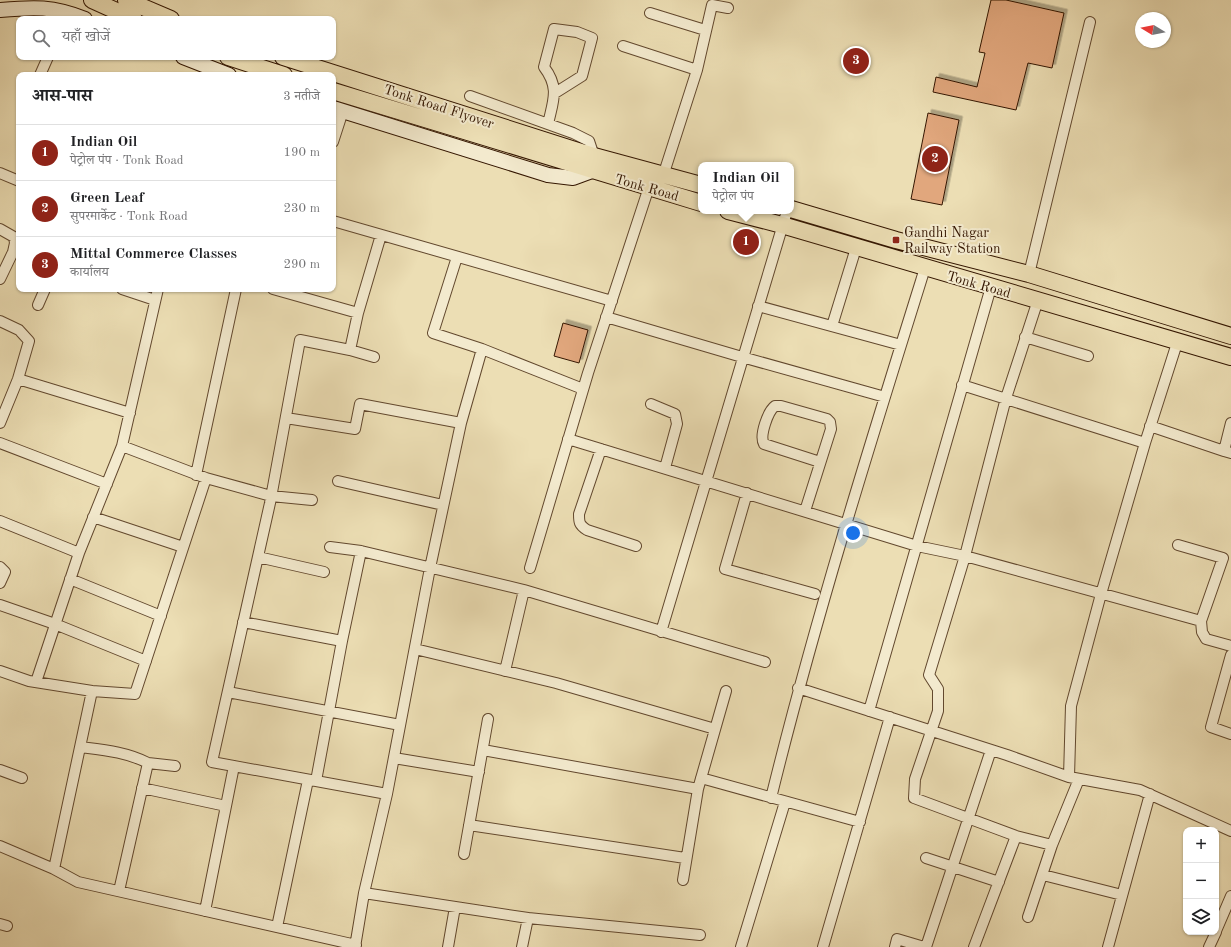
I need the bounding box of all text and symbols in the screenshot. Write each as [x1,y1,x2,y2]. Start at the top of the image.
north arrow [1135,12,1171,48]
search box [16,16,336,60]
icon: search [30,27,52,49]
text: यहाँ खोजें [62,30,110,45]
pin: 3 [843,46,869,76]
street label: Tonk Road Flyover [382,83,496,131]
text: आस-पास [32,88,92,105]
text: 3 नतीजे [283,90,320,103]
text: Indian Oil [70,135,137,150]
pin: 2 [922,144,948,174]
text: 1 [41,146,49,159]
text: 190 m [283,146,320,159]
text: पेट्रोल पंप · Tonk Road [70,154,184,167]
popup [698,162,794,214]
text: Indian Oil [712,171,780,186]
street label: Tonk Road [613,172,680,204]
text: पेट्रोल पंप [712,190,754,203]
text: Green Leaf [70,191,144,206]
text: 2 [41,202,49,215]
text: 230 m [283,202,320,215]
text: सुपरमार्केट · Tonk Road [70,210,188,223]
place label: Gandhi Nagar Railway Station [904,226,1001,256]
pin: 1 [733,227,759,257]
marker: Gandhi Nagar Railway Station [891,235,901,245]
text: Mittal Commerce Classes [70,247,237,262]
text: 3 [41,258,49,271]
text: 290 m [283,258,320,271]
text: कार्यालय [70,266,109,279]
street label: Tonk Road [945,269,1012,301]
your location [843,523,863,543]
map controls [1183,827,1219,935]
button: + [1183,827,1219,863]
button: − [1183,863,1219,899]
button: layers [1183,899,1219,935]

